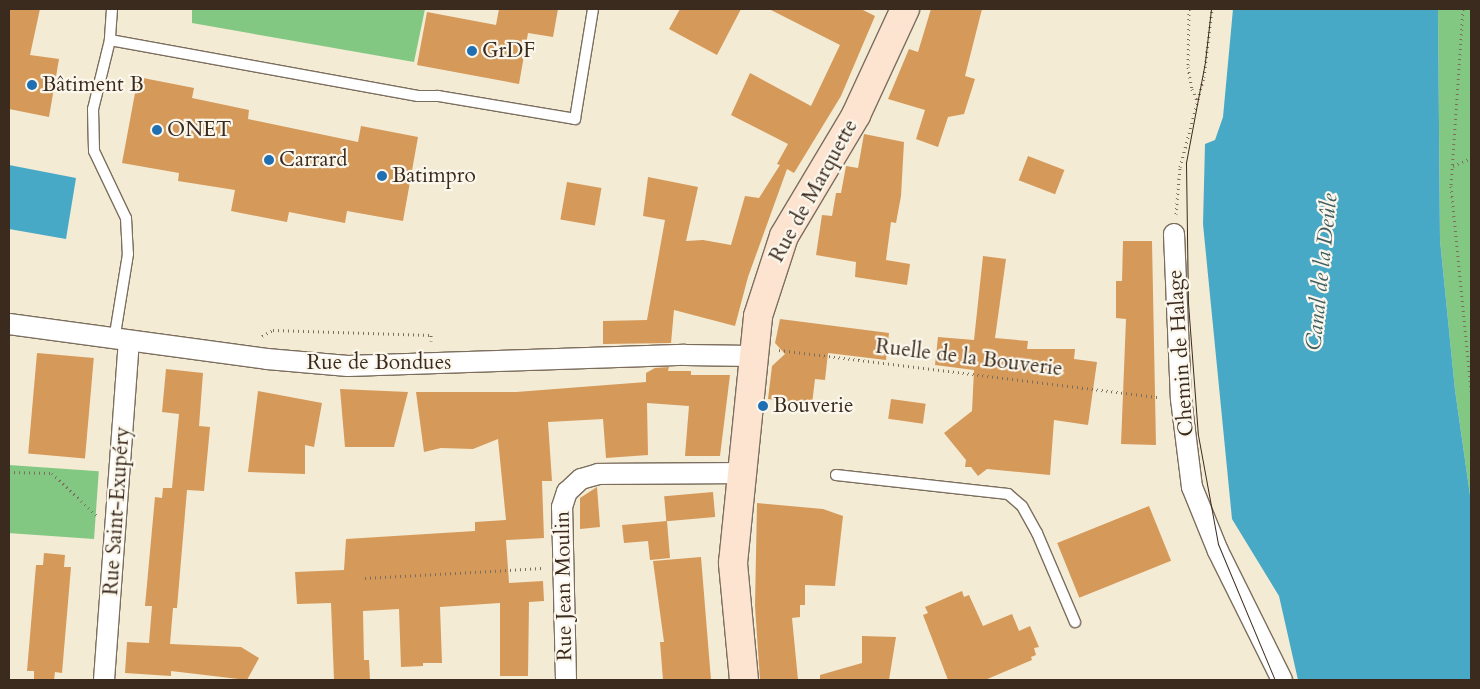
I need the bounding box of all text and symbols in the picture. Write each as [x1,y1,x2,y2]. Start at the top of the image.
place label: GrDF [482,38,535,64]
marker: GrDF [466,45,478,57]
place label: Bâtiment B [42,72,144,98]
marker: Bâtiment B [26,79,38,91]
street label: Rue de Marquette [764,115,864,267]
place label: ONET [167,117,231,143]
marker: ONET [151,124,163,136]
place label: Carrard [279,147,347,173]
marker: Carrard [263,154,275,166]
place label: Batimpro [392,163,476,189]
marker: Batimpro [376,170,388,182]
water label: Canal de la Deûle [1301,192,1343,352]
street label: Chemin de Halage [1163,269,1199,437]
street label: Ruelle de la Bouverie [874,334,1064,382]
street label: Rue de Bondues [307,350,451,376]
place label: Bouverie [773,393,853,419]
marker: Bouverie [757,400,769,412]
street label: Rue Saint-Exupéry [99,426,135,596]
street label: Rue Jean Moulin [550,511,578,661]

